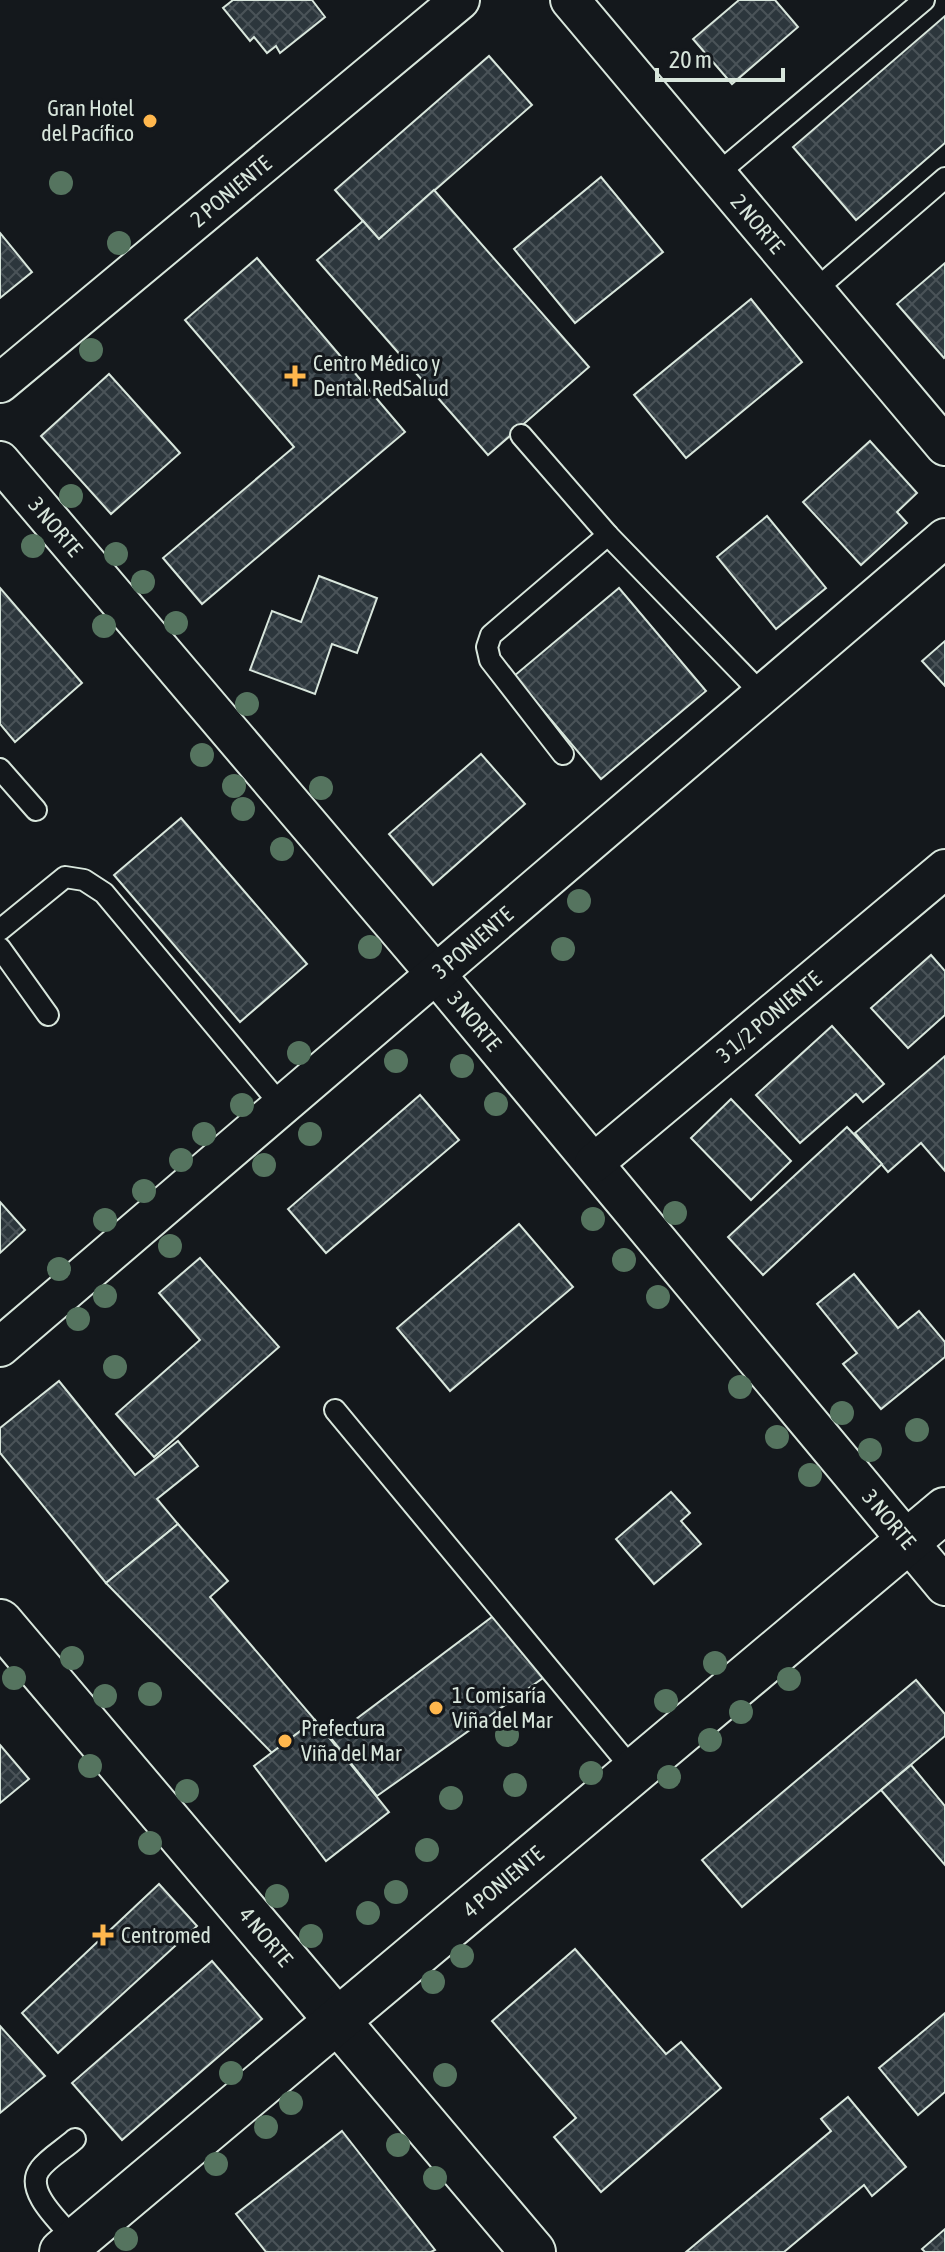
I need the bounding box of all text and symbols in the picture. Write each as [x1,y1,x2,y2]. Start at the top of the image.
scale bar [657,32,783,82]
text: 20 m [669,46,712,73]
place label: Gran Hotel del Pacífico [41,95,134,146]
marker: Gran Hotel del Pacífico [141,112,159,130]
street label: 2 PONIENTE [185,150,277,232]
street label: 2 NORTE [726,189,791,259]
place label: Centro Médico y Dental RedSalud [313,350,449,401]
marker: Centro Médico y Dental RedSalud [284,365,306,387]
street label: 3 NORTE [23,492,88,562]
street label: 3 PONIENTE [427,901,518,984]
street label: 3 1/2 PONIENTE [711,965,827,1068]
street label: 3 NORTE [443,986,507,1056]
street label: 3 NORTE [857,1484,922,1554]
place label: 1 Comisaría Viña del Mar [452,1682,553,1733]
marker: 1 Comisaría Viña del Mar [427,1699,445,1717]
place label: Prefectura Viña del Mar [301,1715,402,1766]
marker: Prefectura Viña del Mar [276,1732,294,1750]
street label: 4 PONIENTE [457,1840,549,1923]
street label: 4 NORTE [234,1902,299,1972]
place label: Centromed [121,1922,211,1948]
marker: Centromed [92,1924,114,1946]

